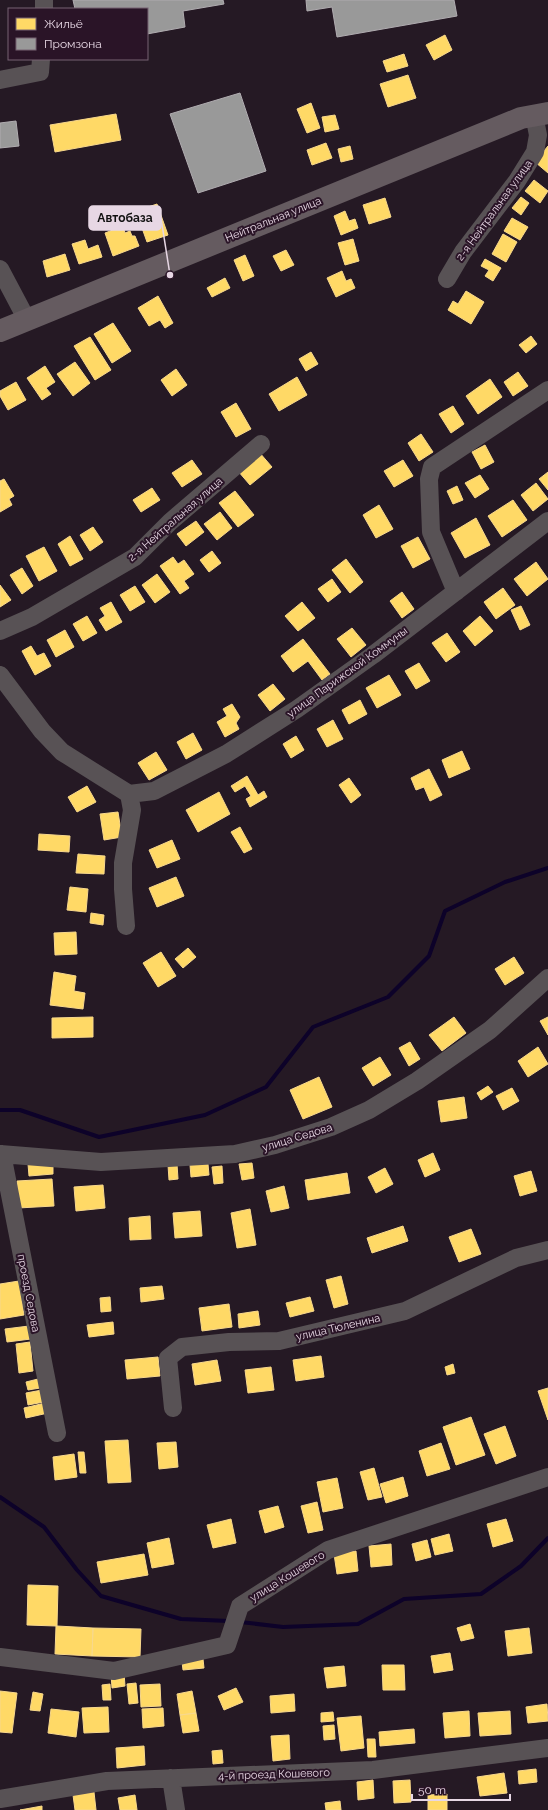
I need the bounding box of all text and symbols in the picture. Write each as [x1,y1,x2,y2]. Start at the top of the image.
legend [8,8,148,60]
text: Жильё [44,17,83,31]
text: Промзона [44,37,102,51]
street label: 2-я Нейтральная улица [454,157,535,263]
street label: Нейтральная улица [223,194,323,245]
callout: Автобаза [89,206,161,230]
text: Автобаза [97,211,153,225]
street label: 2-я Нейтральная улица [125,475,225,564]
street label: улица Парижской Коммуны [285,624,410,720]
street label: улица Седова [260,1121,334,1154]
street label: проезд Седова [15,1253,42,1333]
street label: улица Тюленина [295,1311,381,1343]
street label: улица Кошевого [247,1548,327,1605]
street label: 4-й проезд Кошевого [218,1766,331,1783]
scale bar [412,1776,510,1802]
text: 50 m [418,1783,446,1797]

